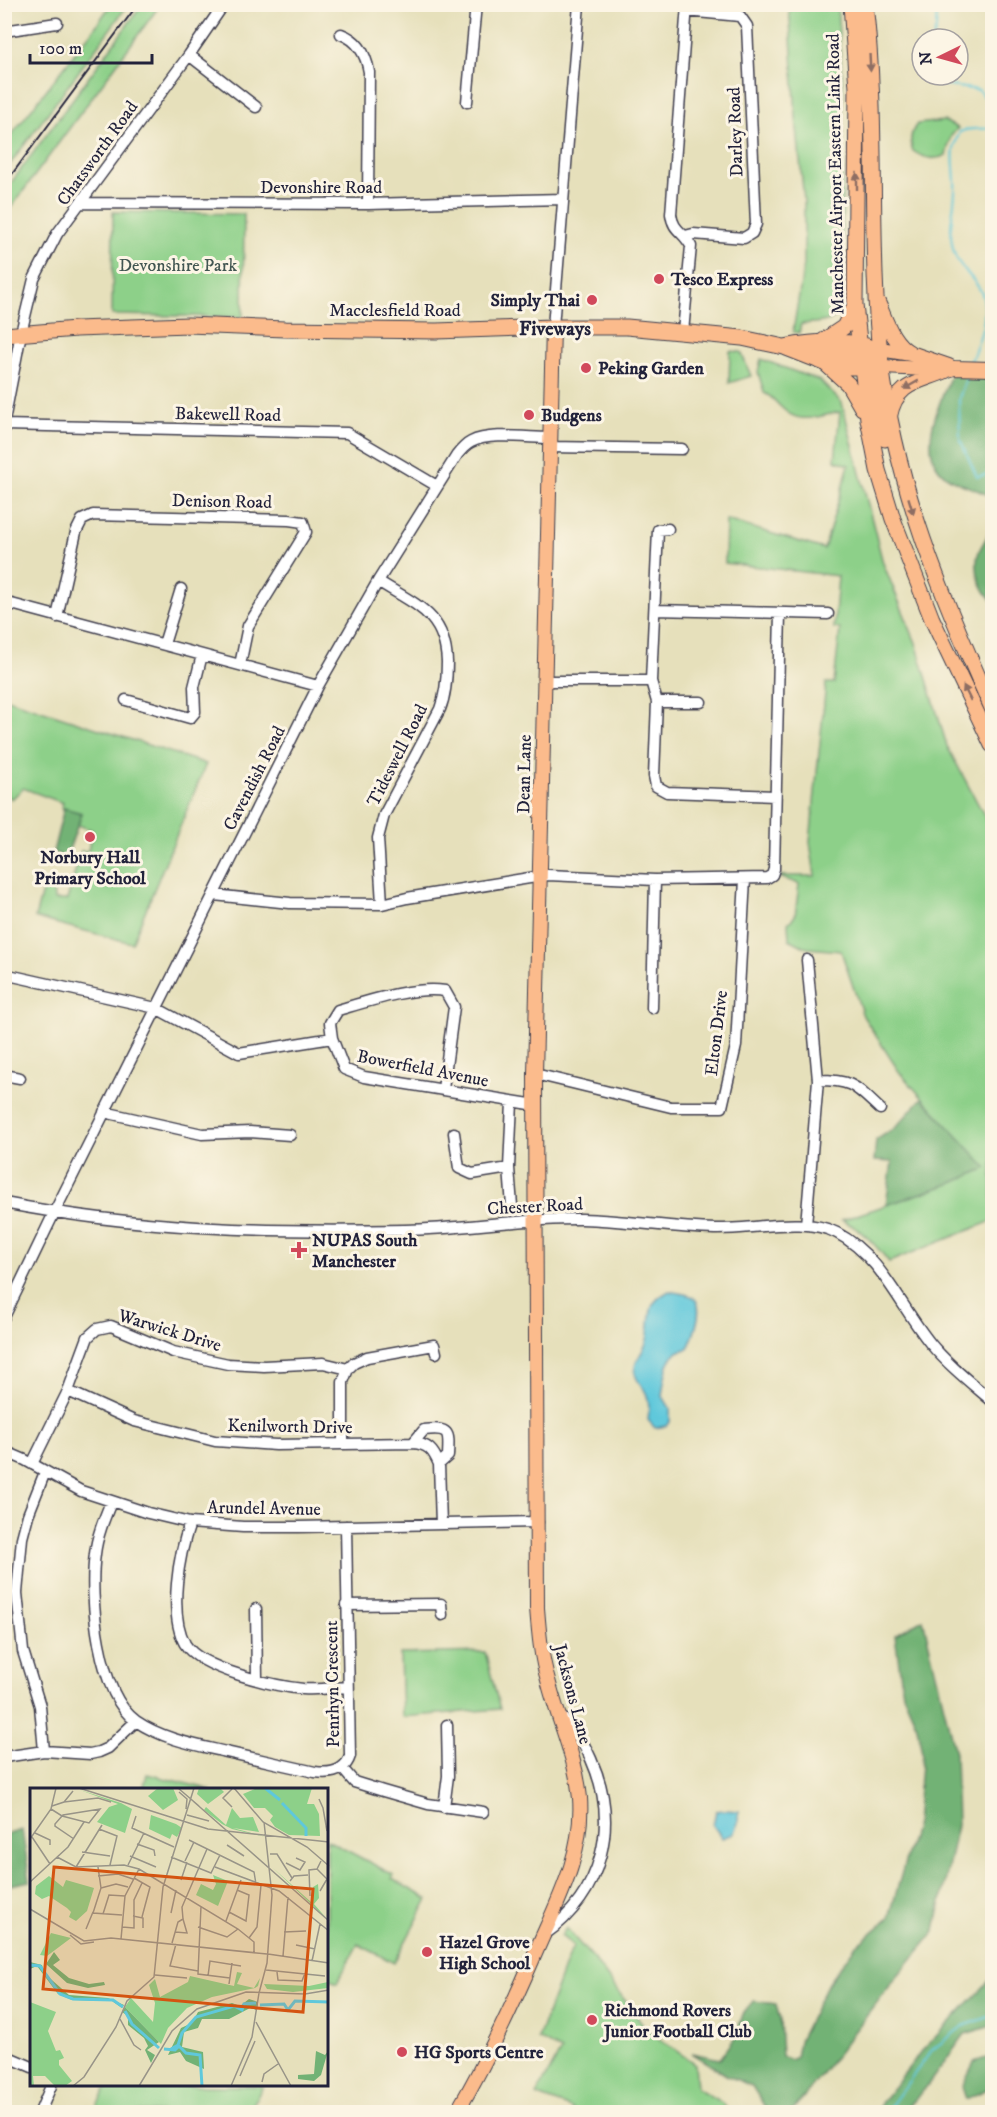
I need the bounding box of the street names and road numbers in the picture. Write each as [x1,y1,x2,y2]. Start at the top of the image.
street label: Manchester Airport Eastern Link Road [823,33,849,315]
street label: Darley Road [723,87,749,177]
street label: Chatsworth Road [52,97,143,210]
street label: Devonshire Road [260,177,382,199]
street label: Macclesfield Road [329,300,461,322]
street label: Bakewell Road [175,403,281,427]
street label: Denison Road [172,490,272,514]
street label: Tideswell Road [363,701,433,810]
street label: Cavendish Road [219,722,291,834]
street label: Dean Lane [513,734,537,814]
street label: Elton Drive [701,989,733,1077]
street label: Bowerfield Avenue [355,1045,490,1093]
street label: Chester Road [487,1194,584,1220]
street label: Warwick Drive [115,1305,224,1357]
street label: Kenilworth Drive [227,1415,353,1439]
street label: Arundel Avenue [207,1497,321,1521]
street label: Penrhyn Crescent [321,1620,345,1748]
street label: Jacksons Lane [548,1640,596,1747]

